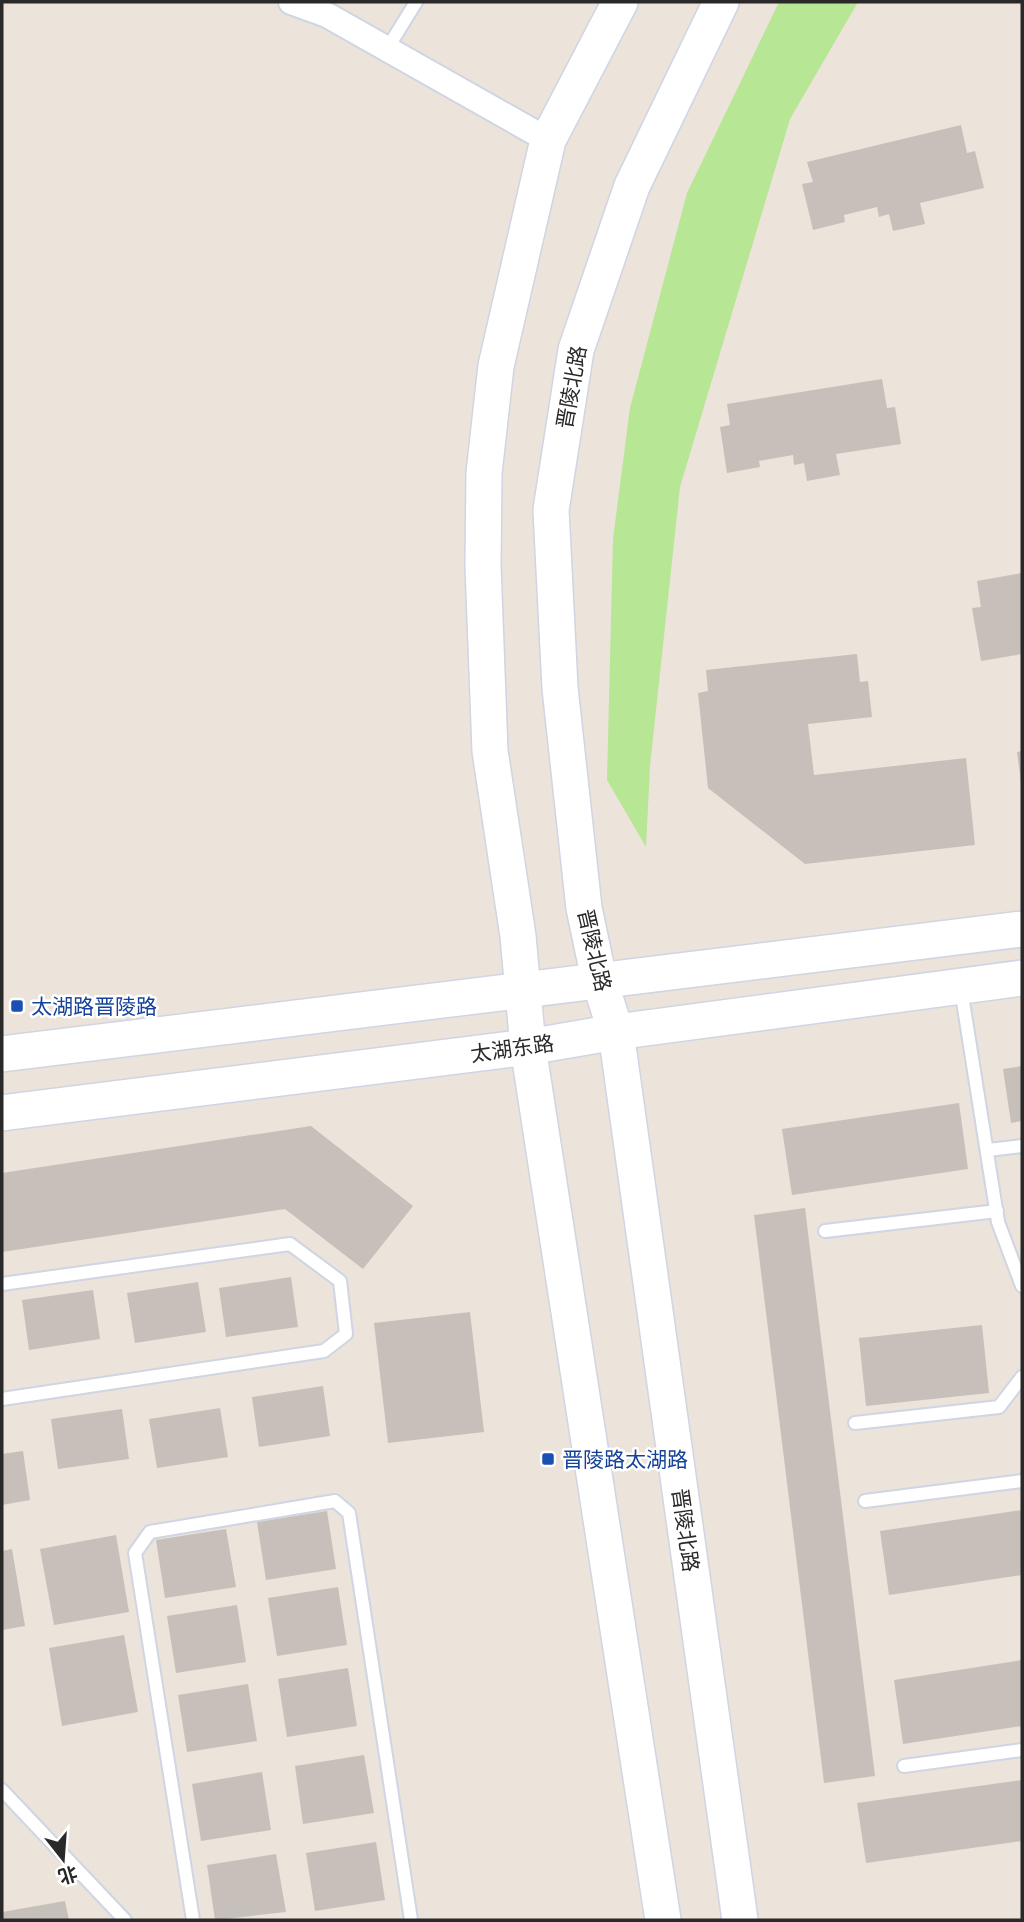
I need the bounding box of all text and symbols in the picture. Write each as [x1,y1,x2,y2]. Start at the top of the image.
street label: 晋陵北路 [551,343,591,431]
street label: 晋陵北路 [573,906,617,994]
place label: 太湖路晋陵路 [31,993,157,1019]
marker: 太湖路晋陵路 [9,998,25,1014]
street label: 太湖东路 [469,1029,555,1067]
place label: 晋陵路太湖路 [562,1446,688,1472]
marker: 晋陵路太湖路 [540,1451,556,1467]
street label: 晋陵北路 [667,1487,705,1573]
north arrow [28,1824,98,1894]
text: 北 [55,1861,81,1890]

